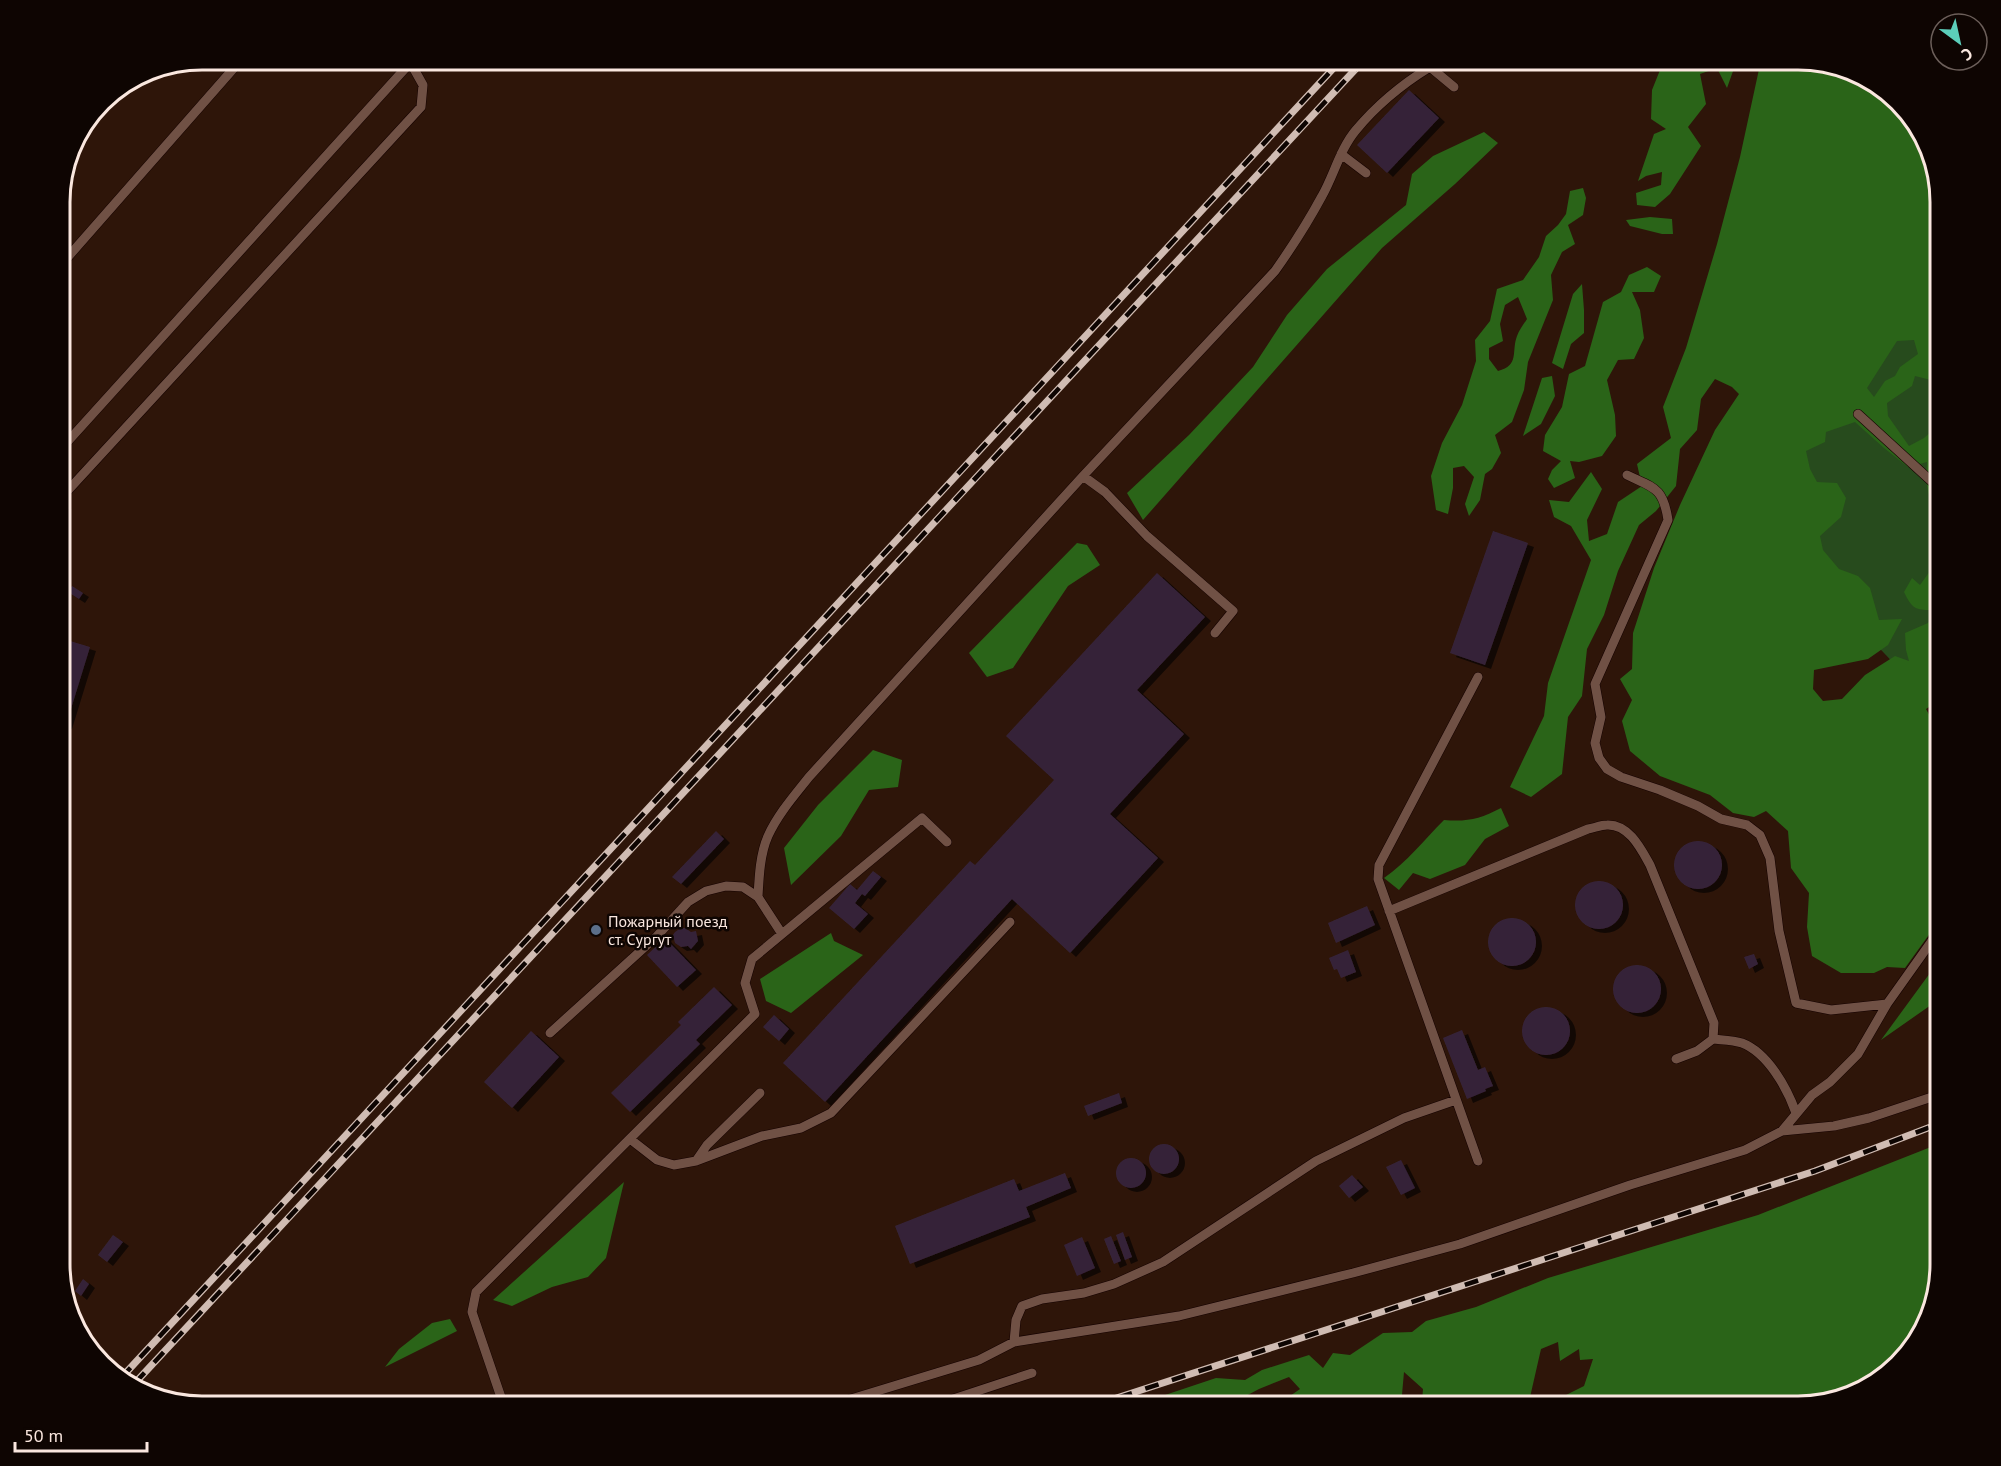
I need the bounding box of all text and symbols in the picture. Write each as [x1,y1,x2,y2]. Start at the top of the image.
north arrow [1929,12,1989,72]
text: С [1958,44,1976,65]
place label: Пожарный поезд ст. Сургут [608,911,728,949]
marker: Пожарный поезд ст. Сургут [589,923,603,937]
scale bar [15,1415,147,1453]
text: 50 m [24,1424,63,1447]

